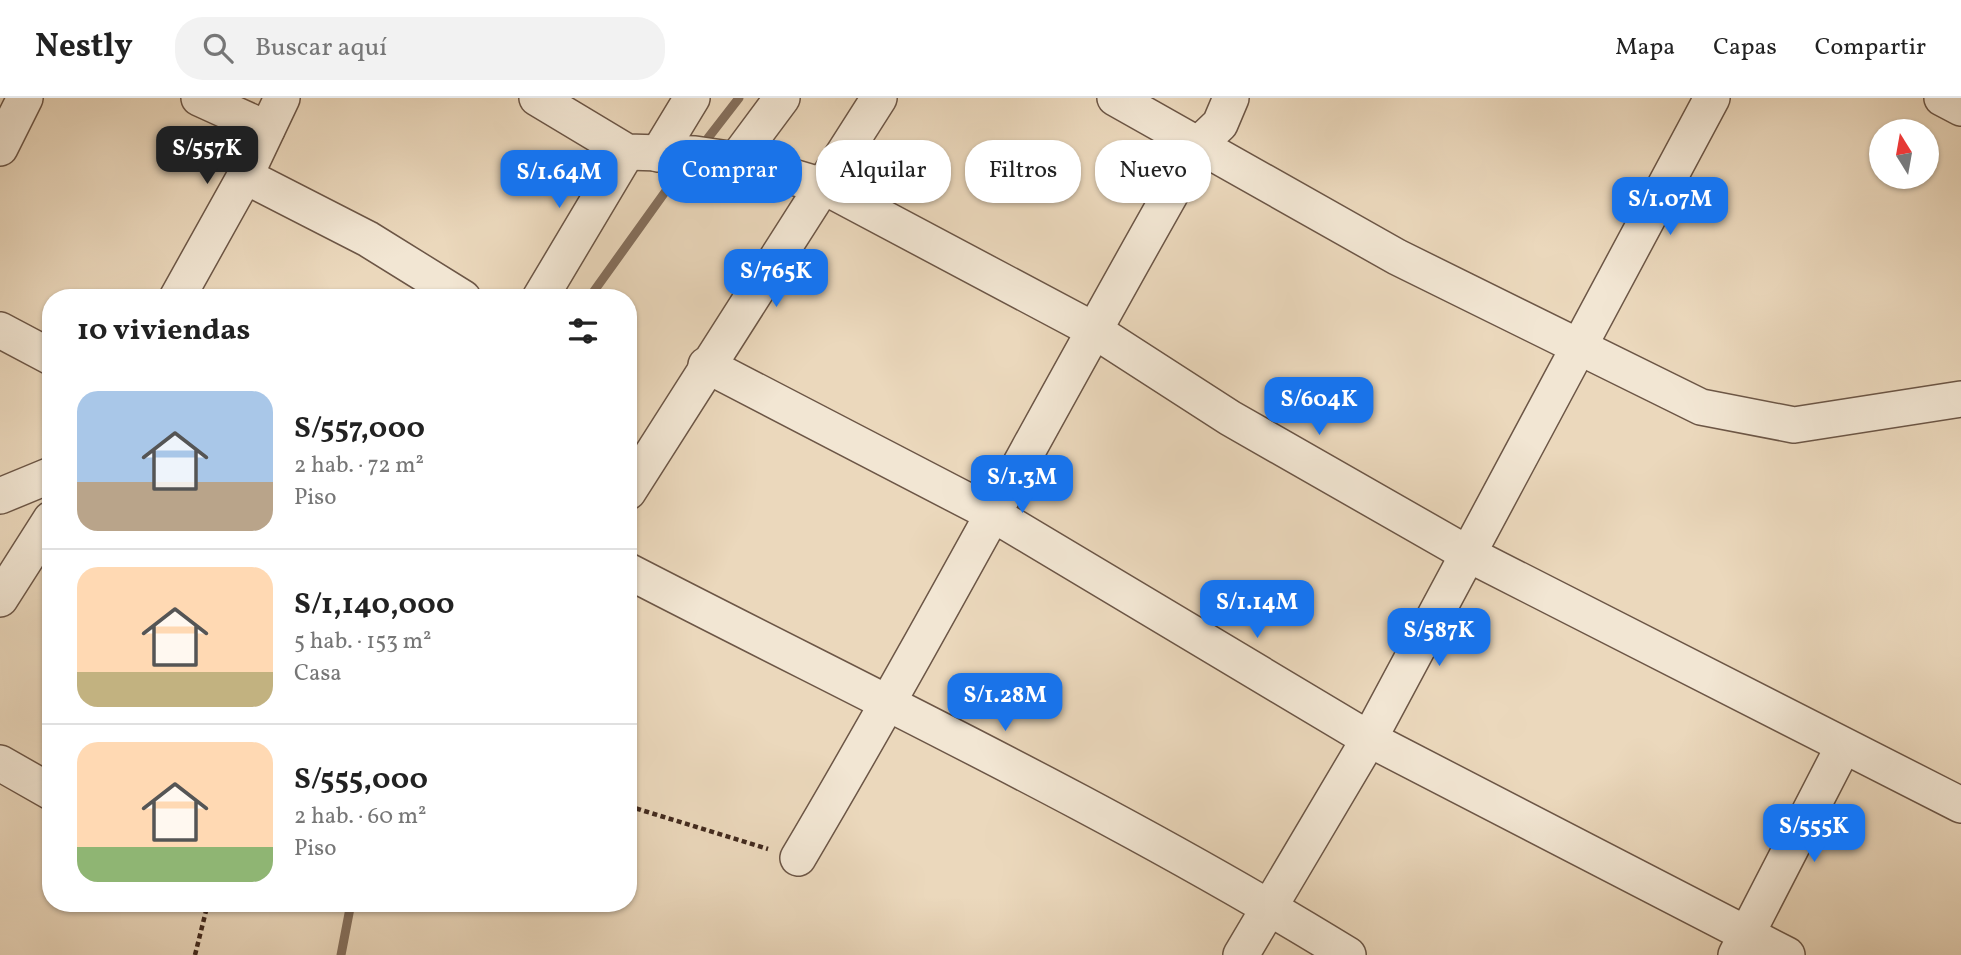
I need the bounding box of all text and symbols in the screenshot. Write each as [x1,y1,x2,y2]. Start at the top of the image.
search box [175,17,665,80]
text: Nestly [35,25,133,71]
icon: search [199,29,237,67]
text: Buscar aquí [255,30,387,66]
text: Mapa [1615,31,1675,65]
text: Capas [1713,31,1777,65]
text: Compartir [1815,31,1926,65]
north arrow [1869,119,1939,189]
map controls [1869,119,1939,189]
pin: S/557K [150,126,264,186]
text: S/557K [172,133,242,165]
chip: Comprar [658,140,802,203]
chip: Alquilar [816,140,951,203]
chip: Filtros [965,140,1081,203]
chip: Nuevo [1095,140,1211,203]
pin: S/1.64M [494,150,624,210]
text: S/1.64M [517,157,601,189]
pin: S/1.07M [1605,178,1735,237]
text: S/1.07M [1628,184,1712,216]
pin: S/765K [719,250,833,309]
text: S/765K [740,256,812,288]
text: 10 viviendas [77,310,250,352]
icon: filters [564,312,602,350]
pin: S/604K [1262,378,1376,437]
text: S/604K [1280,384,1358,416]
text: S/557,000 [294,408,425,450]
icon: home [133,419,217,503]
text: 2 hab. · 72 m² [294,450,424,482]
pin: S/1.3M [965,456,1079,515]
text: S/1.3M [987,462,1057,494]
text: Piso [294,482,336,514]
pin: S/1.14M [1192,580,1322,640]
text: S/1,140,000 [294,584,455,626]
text: S/1.14M [1216,587,1298,619]
icon: home [133,595,217,679]
pin: S/587K [1382,608,1496,668]
text: S/587K [1403,615,1475,647]
text: 5 hab. · 153 m² [294,626,432,658]
text: Casa [294,658,342,690]
pin: S/1.28M [940,674,1070,733]
text: S/1.28M [963,680,1047,712]
text: S/555,000 [294,759,428,801]
icon: home [133,770,217,854]
text: 2 hab. · 60 m² [294,801,427,833]
pin: S/555K [1757,804,1871,864]
text: S/555K [1779,811,1849,843]
text: Piso [294,833,336,865]

